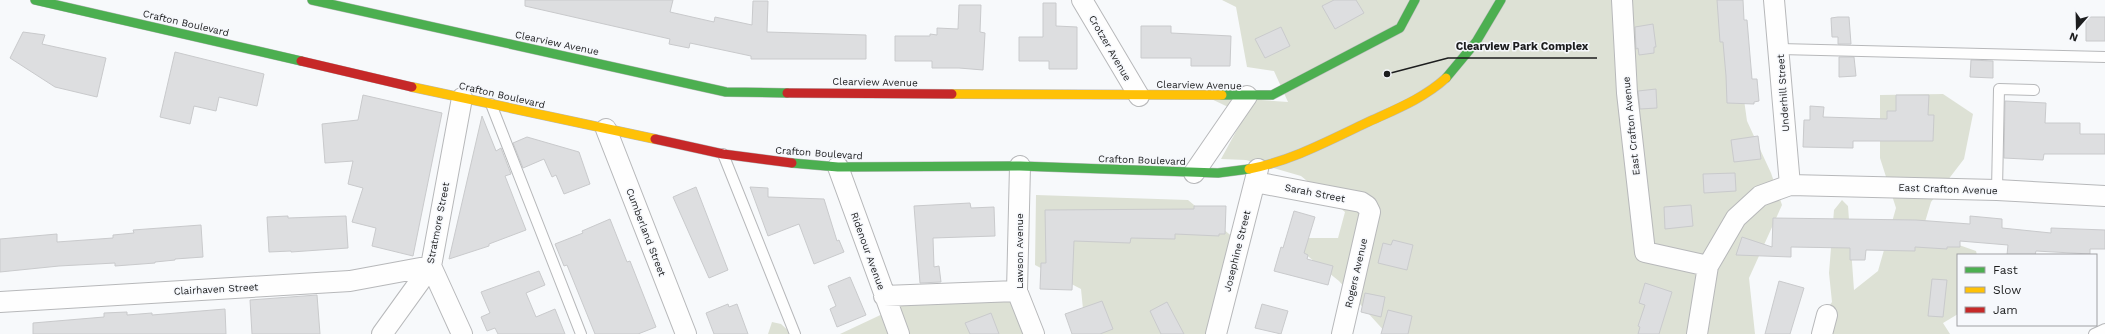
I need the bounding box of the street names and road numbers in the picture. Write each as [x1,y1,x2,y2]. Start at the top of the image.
street label: Crafton Boulevard [142,8,230,38]
street label: Crotzer Avenue [1087,13,1133,83]
street label: Clearview Avenue [514,29,600,57]
street label: Underhill Street [1775,53,1791,132]
street label: Clearview Avenue [832,76,918,88]
street label: East Crafton Avenue [1620,76,1642,176]
street label: Clearview Avenue [1156,79,1242,91]
street label: Crafton Boulevard [458,80,546,110]
street label: Crafton Boulevard [775,144,863,162]
street label: Crafton Boulevard [1098,153,1186,167]
street label: Stratmore Street [425,180,451,265]
street label: Sarah Street [1284,182,1347,204]
street label: East Crafton Avenue [1898,182,1998,196]
street label: Cumberland Street [624,186,668,278]
street label: Josephine Street [1222,209,1253,293]
street label: Ridenour Avenue [849,211,887,292]
street label: Lawson Avenue [1014,213,1025,289]
street label: Rogers Avenue [1343,237,1369,309]
street label: Clairhaven Street [173,281,259,297]

